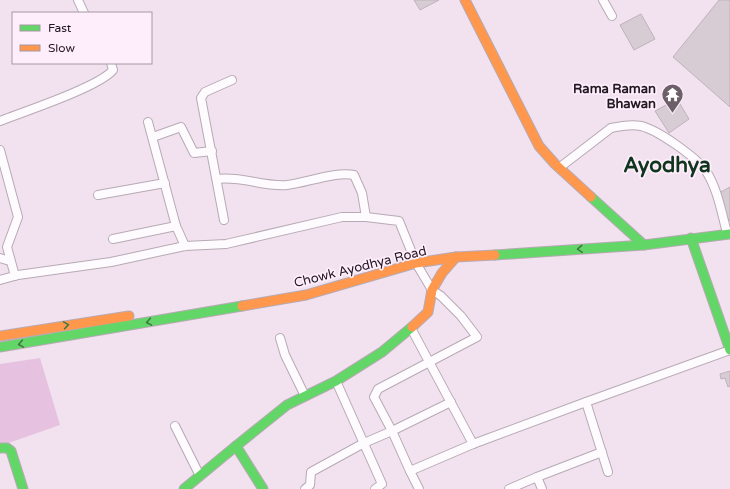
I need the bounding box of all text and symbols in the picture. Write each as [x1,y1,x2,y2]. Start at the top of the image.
legend [12,12,152,64]
text: Fast [48,21,72,35]
text: Slow [48,41,75,55]
place label: Rama Raman Bhawan [573,81,656,112]
temple icon: Rama Raman Bhawan [659,82,685,115]
district label: Ayodhya [623,153,711,178]
street label: Chowk Ayodhya Road [292,243,428,291]
one-way arrow [577,244,583,253]
one-way arrow [146,317,152,325]
one-way arrow [63,321,69,330]
one-way arrow [18,339,24,347]

